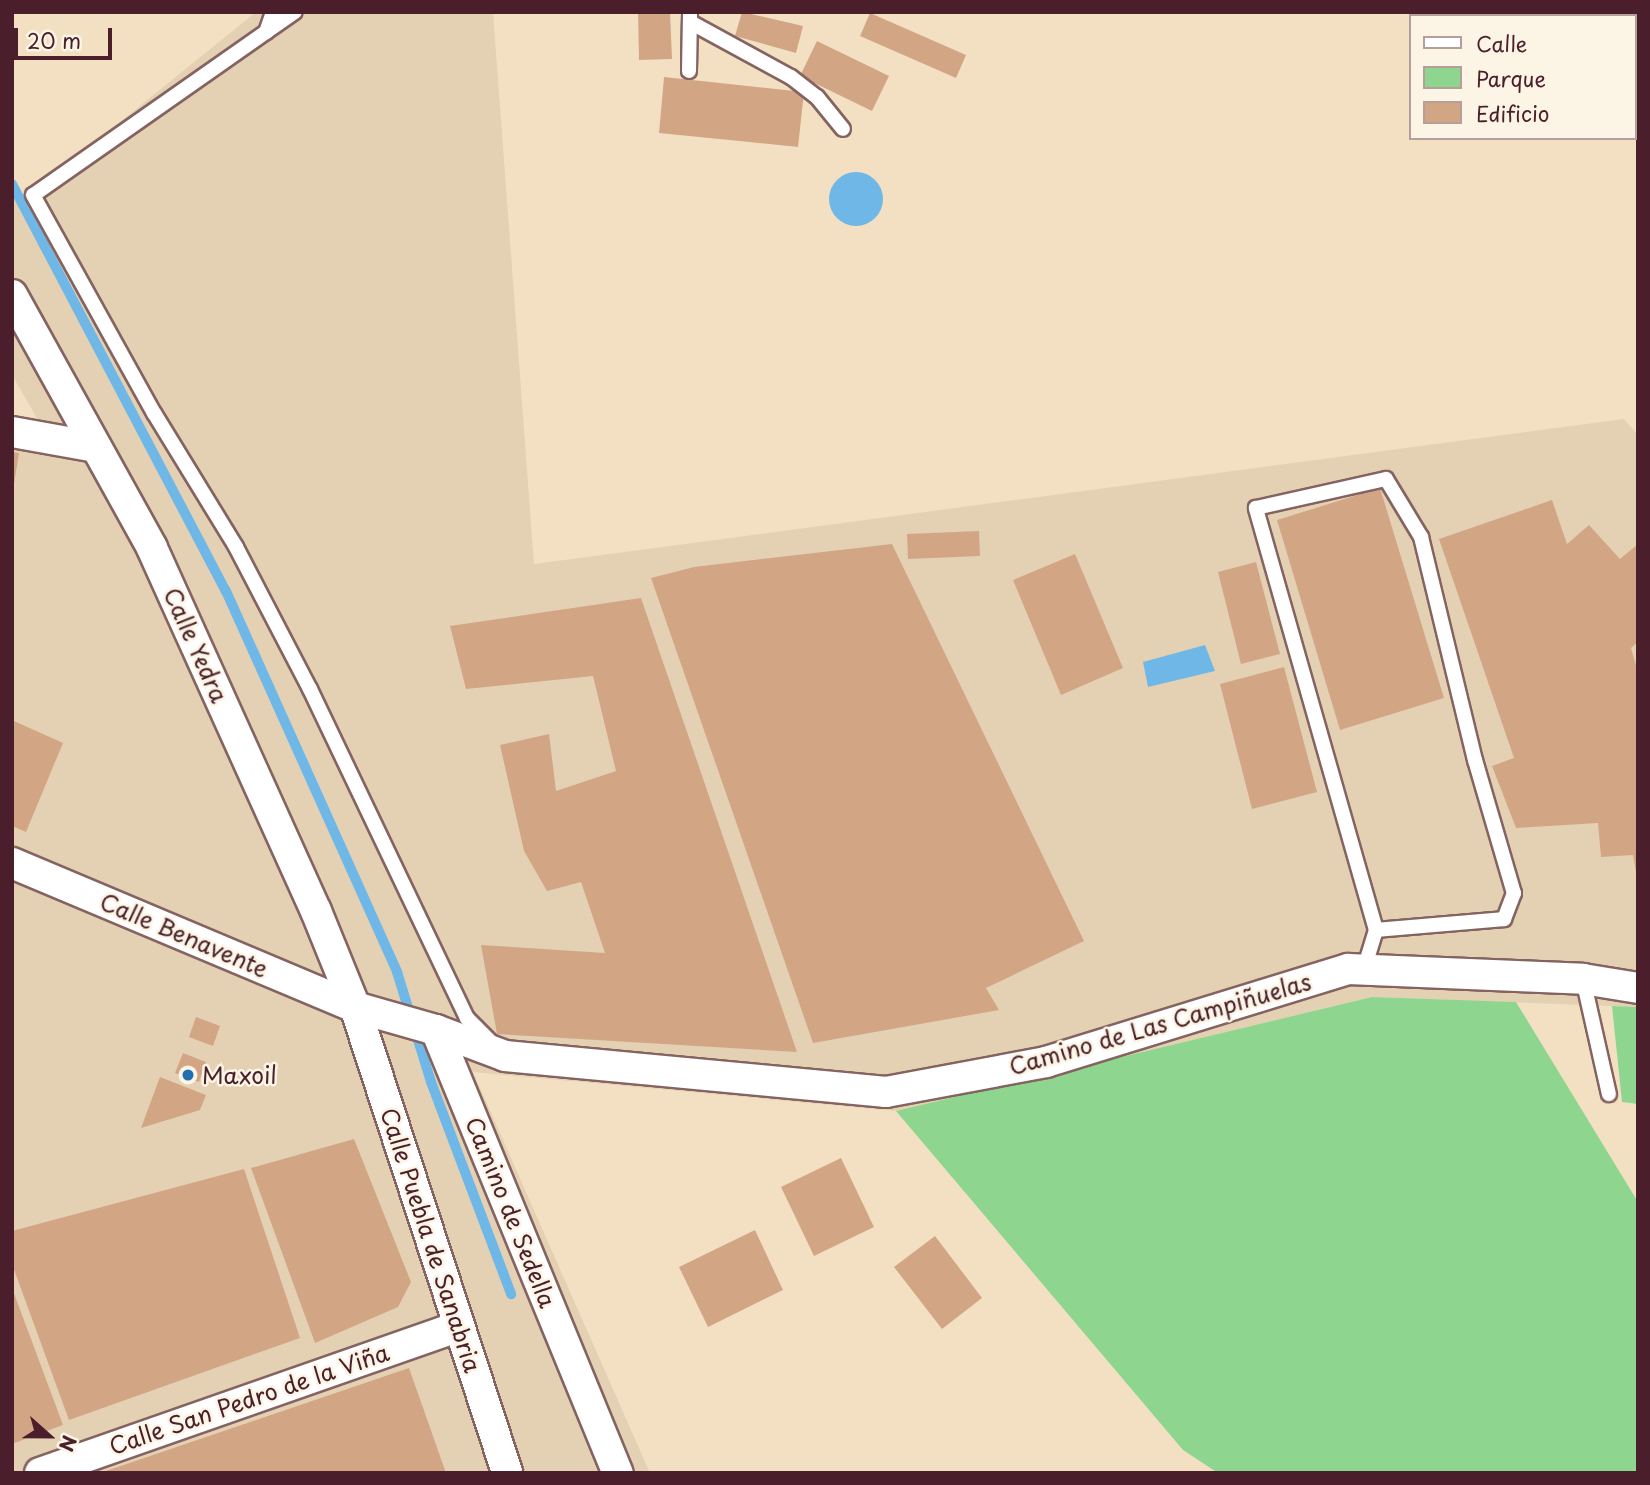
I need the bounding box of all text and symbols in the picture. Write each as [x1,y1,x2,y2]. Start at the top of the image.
scale bar [18,14,116,58]
legend [1408,14,1636,140]
text: 20 m [27,24,81,56]
text: Calle [1476,27,1527,59]
text: Parque [1476,62,1546,94]
text: Edificio [1476,97,1549,129]
street label: Calle Yedra [158,582,234,708]
street label: Calle Benavente [96,887,272,983]
street label: Camino de Las Campiñuelas [1006,968,1314,1080]
place label: Maxoil [202,1061,277,1089]
marker: Maxoil [180,1067,196,1083]
street label: Calle Puebla de Sanabria [375,1103,487,1377]
street label: Camino de Sedella [460,1112,562,1312]
street label: Calle San Pedro de la Viña [106,1338,392,1460]
north arrow [14,1401,84,1471]
text: N [53,1431,84,1456]

